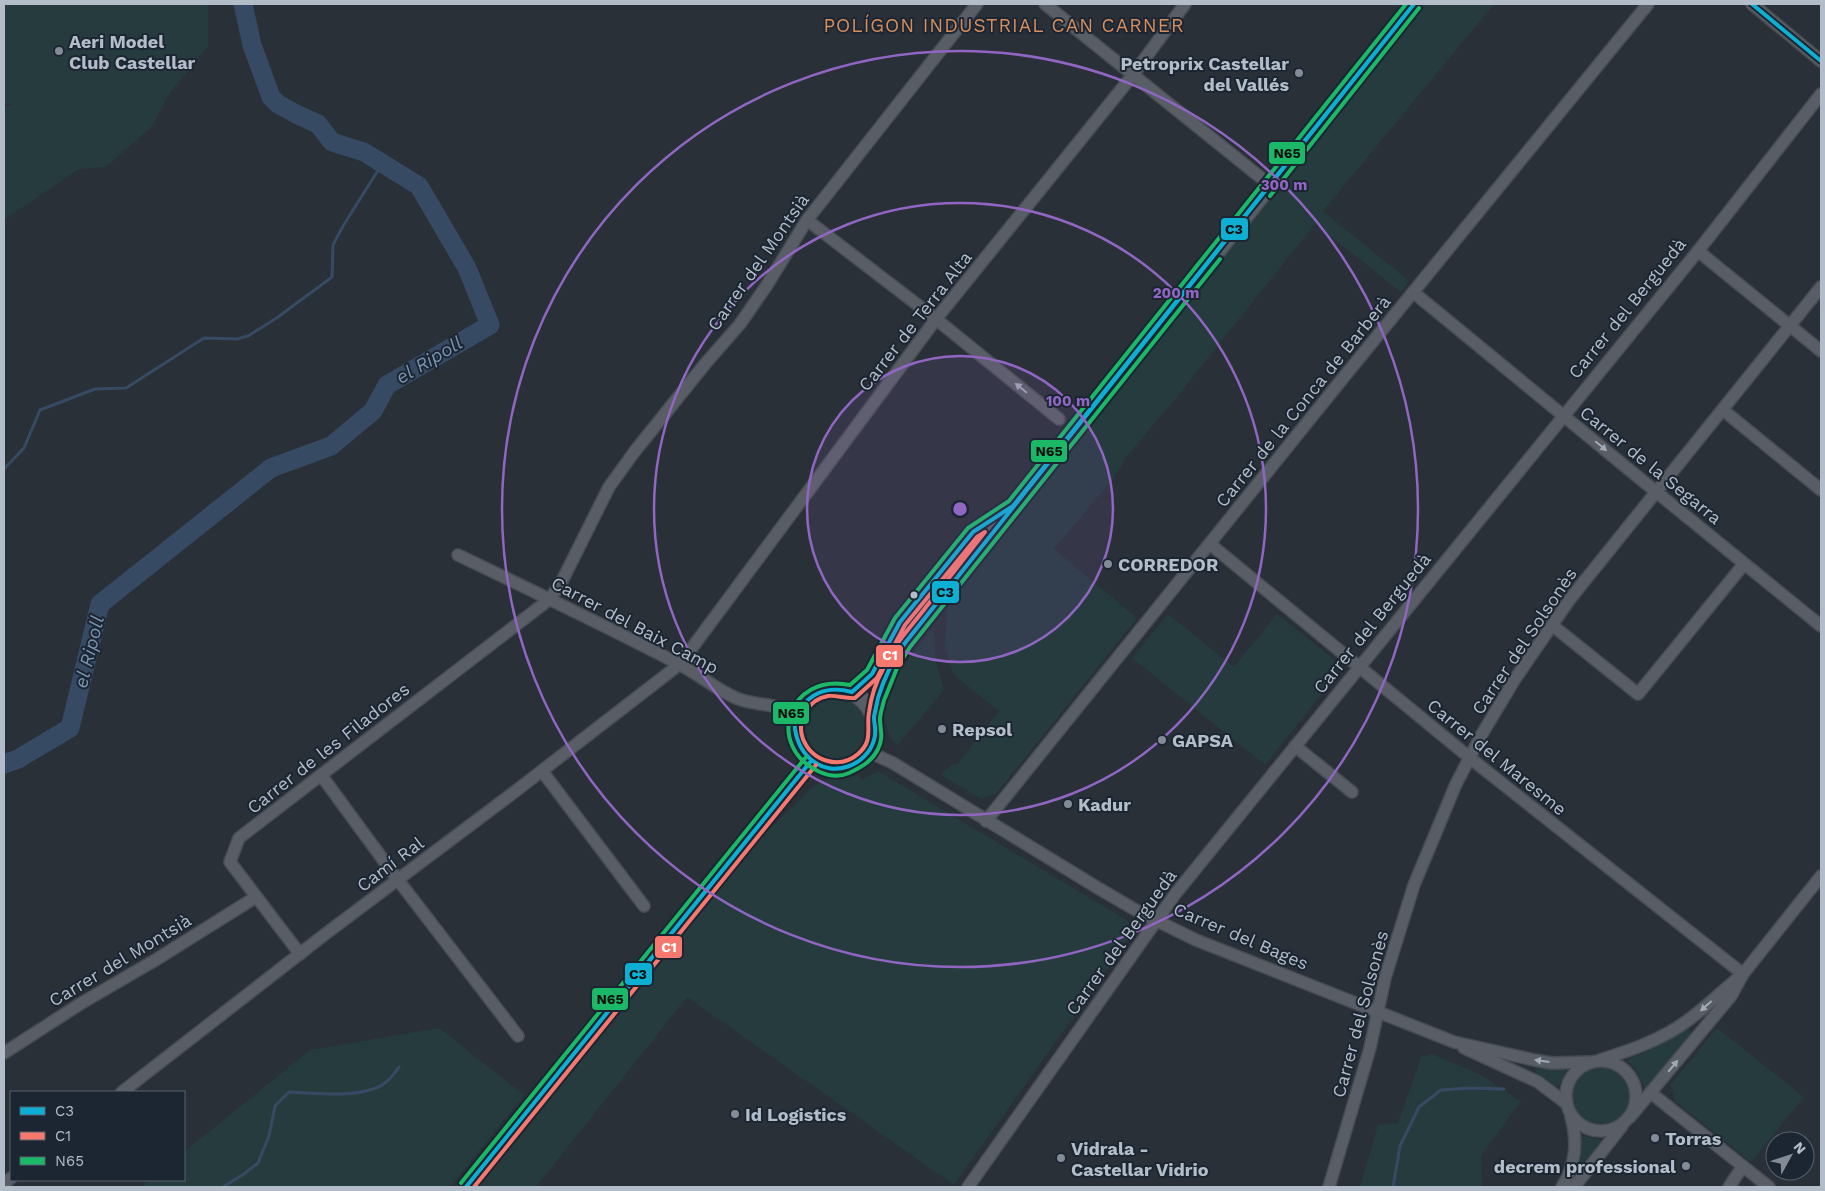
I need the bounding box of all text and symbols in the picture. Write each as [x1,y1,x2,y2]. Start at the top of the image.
district label: POLÍGON INDUSTRIAL CAN CARNER [823,14,1185,37]
place label: Aeri Model Club Castellar [69,31,196,73]
marker: Aeri Model Club Castellar [53,45,65,57]
place label: Petroprix Castellar del Vallés [1120,53,1289,95]
marker: Petroprix Castellar del Vallés [1293,67,1305,79]
line badge: N65 [1268,141,1306,165]
text: N65 [1273,145,1301,161]
text: 300 m [1261,176,1307,194]
street label: Carrer del Montsià [703,190,813,334]
line badge: C3 [1220,217,1249,241]
text: C3 [1225,221,1243,237]
street label: Carrer del Berguedà [1564,234,1690,382]
street label: Carrer de Terra Alta [854,247,976,395]
text: 200 m [1153,284,1199,302]
street label: Carrer de la Conca de Barberà [1211,291,1395,511]
water label: el Ripoll [391,331,467,389]
one-way arrow [1015,383,1028,394]
text: 100 m [1046,392,1090,410]
street label: Carrer de la Segarra [1576,401,1726,529]
line badge: N65 [1030,439,1068,463]
one-way arrow [1594,441,1607,452]
text: N65 [1035,443,1063,459]
centre of rings [951,500,969,518]
street label: Carrer del Berguedà [1309,549,1435,697]
place label: CORREDOR [1118,554,1219,575]
marker: CORREDOR [1102,558,1114,570]
street label: Carrer del Solsonès [1467,564,1581,718]
street label: Carrer del Baix Camp [548,572,722,678]
line badge: C3 [931,580,960,604]
text: C3 [936,584,954,600]
unlabelled marker [909,590,919,600]
water label: el Ripoll [69,613,109,691]
line badge: C1 [875,644,904,668]
text: C1 [882,647,898,663]
street label: Carrer de les Filadores [243,678,413,818]
street label: Carrer del Maresme [1423,694,1571,820]
line badge: N65 [772,701,810,725]
text: N65 [777,705,805,721]
place label: Repsol [952,719,1012,740]
marker: Repsol [936,723,948,735]
place label: GAPSA [1172,730,1234,751]
marker: GAPSA [1156,734,1168,746]
place label: Kadur [1078,794,1131,815]
marker: Kadur [1062,798,1074,810]
street label: Camí Ral [352,832,428,896]
street label: Carrer del Berguedà [1061,865,1181,1019]
street label: Carrer del Bages [1170,898,1312,974]
street label: Carrer del Montsià [45,909,195,1011]
street label: Carrer del Solsonès [1328,928,1392,1100]
line badge: C1 [654,935,683,959]
text: C1 [661,939,677,955]
line badge: C3 [624,962,653,986]
text: C3 [629,966,647,982]
line badge: N65 [591,987,629,1011]
text: N65 [596,991,624,1007]
one-way arrow [1700,1000,1712,1012]
one-way arrow [1533,1057,1549,1065]
one-way arrow [1668,1060,1679,1073]
legend [10,1091,185,1181]
text: C3 [55,1102,74,1120]
place label: Id Logistics [745,1104,847,1125]
marker: Id Logistics [729,1108,741,1120]
text: C1 [55,1127,71,1145]
place label: Torras [1665,1128,1722,1149]
north arrow [1765,1131,1815,1181]
marker: Torras [1649,1132,1661,1144]
place label: Vidrala - Castellar Vidrio [1071,1138,1209,1180]
text: N [1790,1139,1809,1157]
text: N65 [55,1152,84,1170]
marker: Vidrala - Castellar Vidrio [1055,1152,1067,1164]
place label: decrem professional [1494,1156,1676,1177]
marker: decrem professional [1680,1160,1692,1172]

